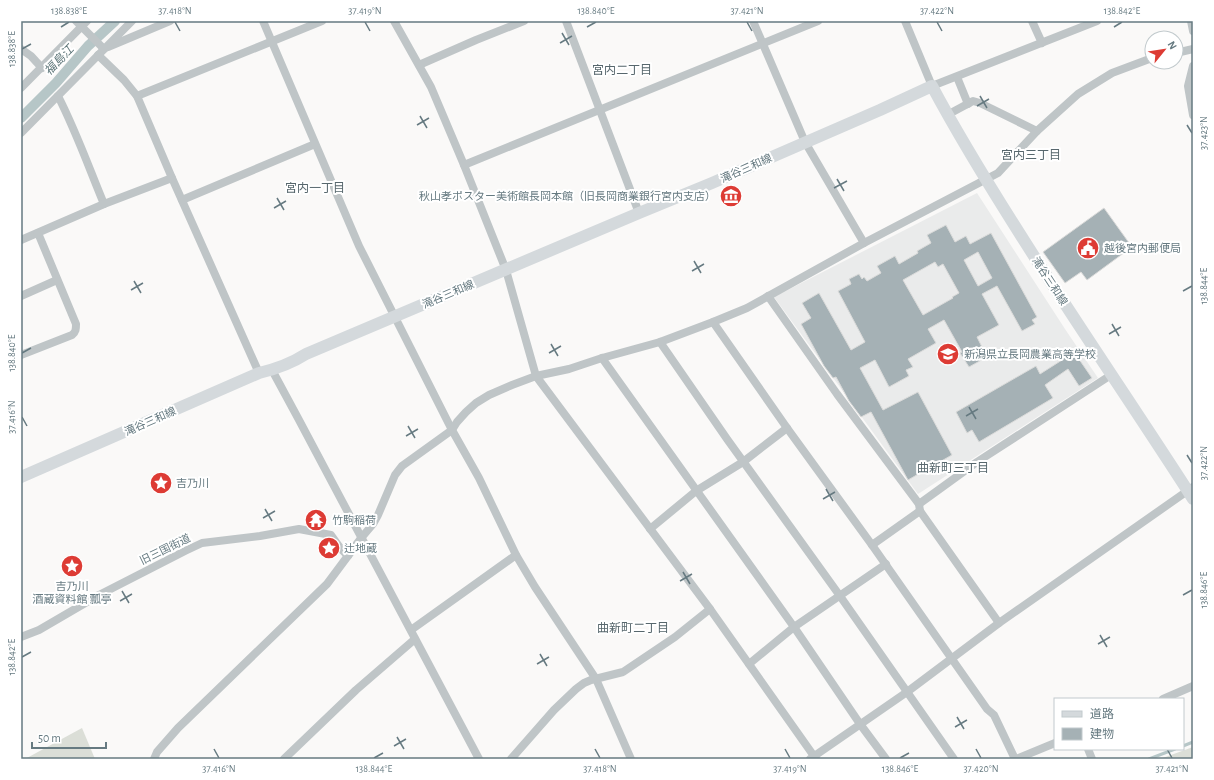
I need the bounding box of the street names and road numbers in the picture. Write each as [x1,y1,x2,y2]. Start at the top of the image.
street label: 滝谷三和線 [718,151,774,185]
street label: 滝谷三和線 [1030,255,1070,307]
street label: 滝谷三和線 [420,278,476,310]
street label: 滝谷三和線 [122,404,178,438]
street label: 旧三国街道 [138,532,192,566]

